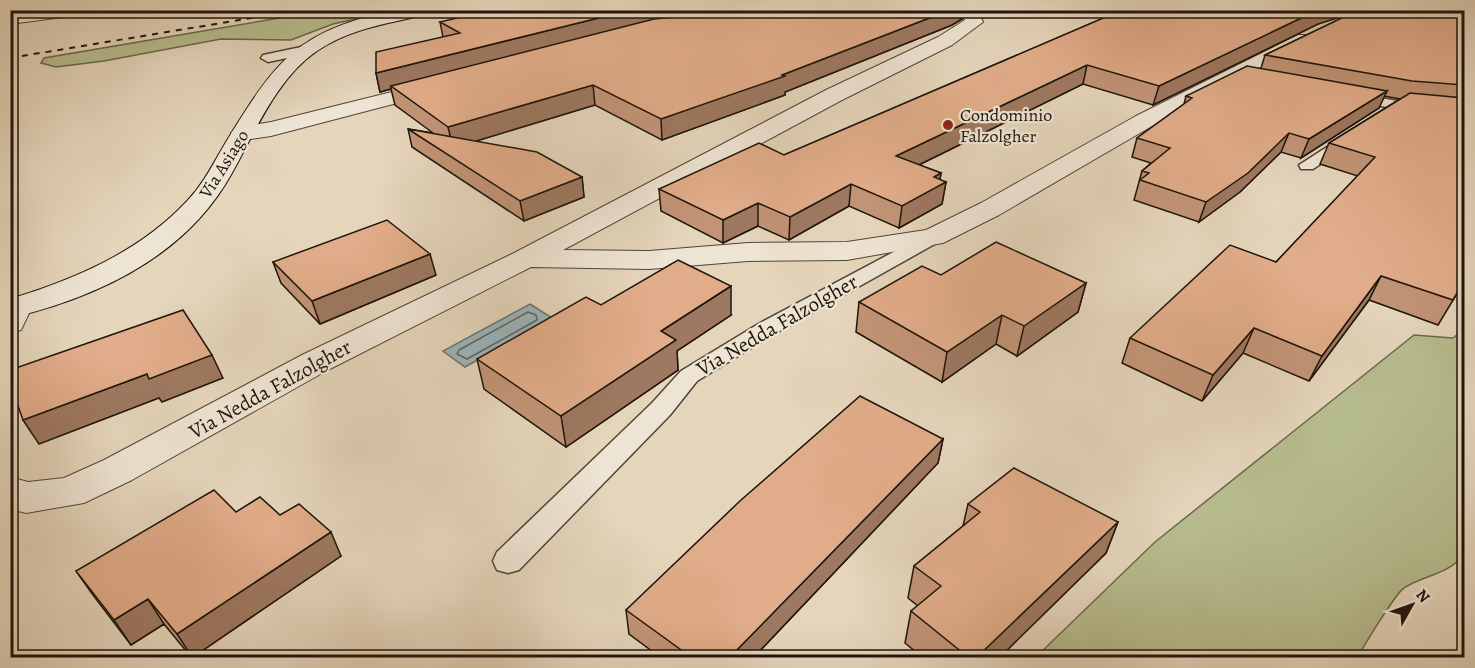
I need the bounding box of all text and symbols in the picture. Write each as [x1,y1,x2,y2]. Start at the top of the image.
place label: Condominio Falzolgher [960,103,1052,148]
marker: Condominio Falzolgher [941,118,955,132]
street label: Via Asiago [193,125,254,204]
street label: Via Nedda Falzolgher [690,267,863,383]
street label: Via Nedda Falzolgher [183,333,356,446]
north arrow [1382,575,1442,635]
text: N [1411,584,1435,608]

